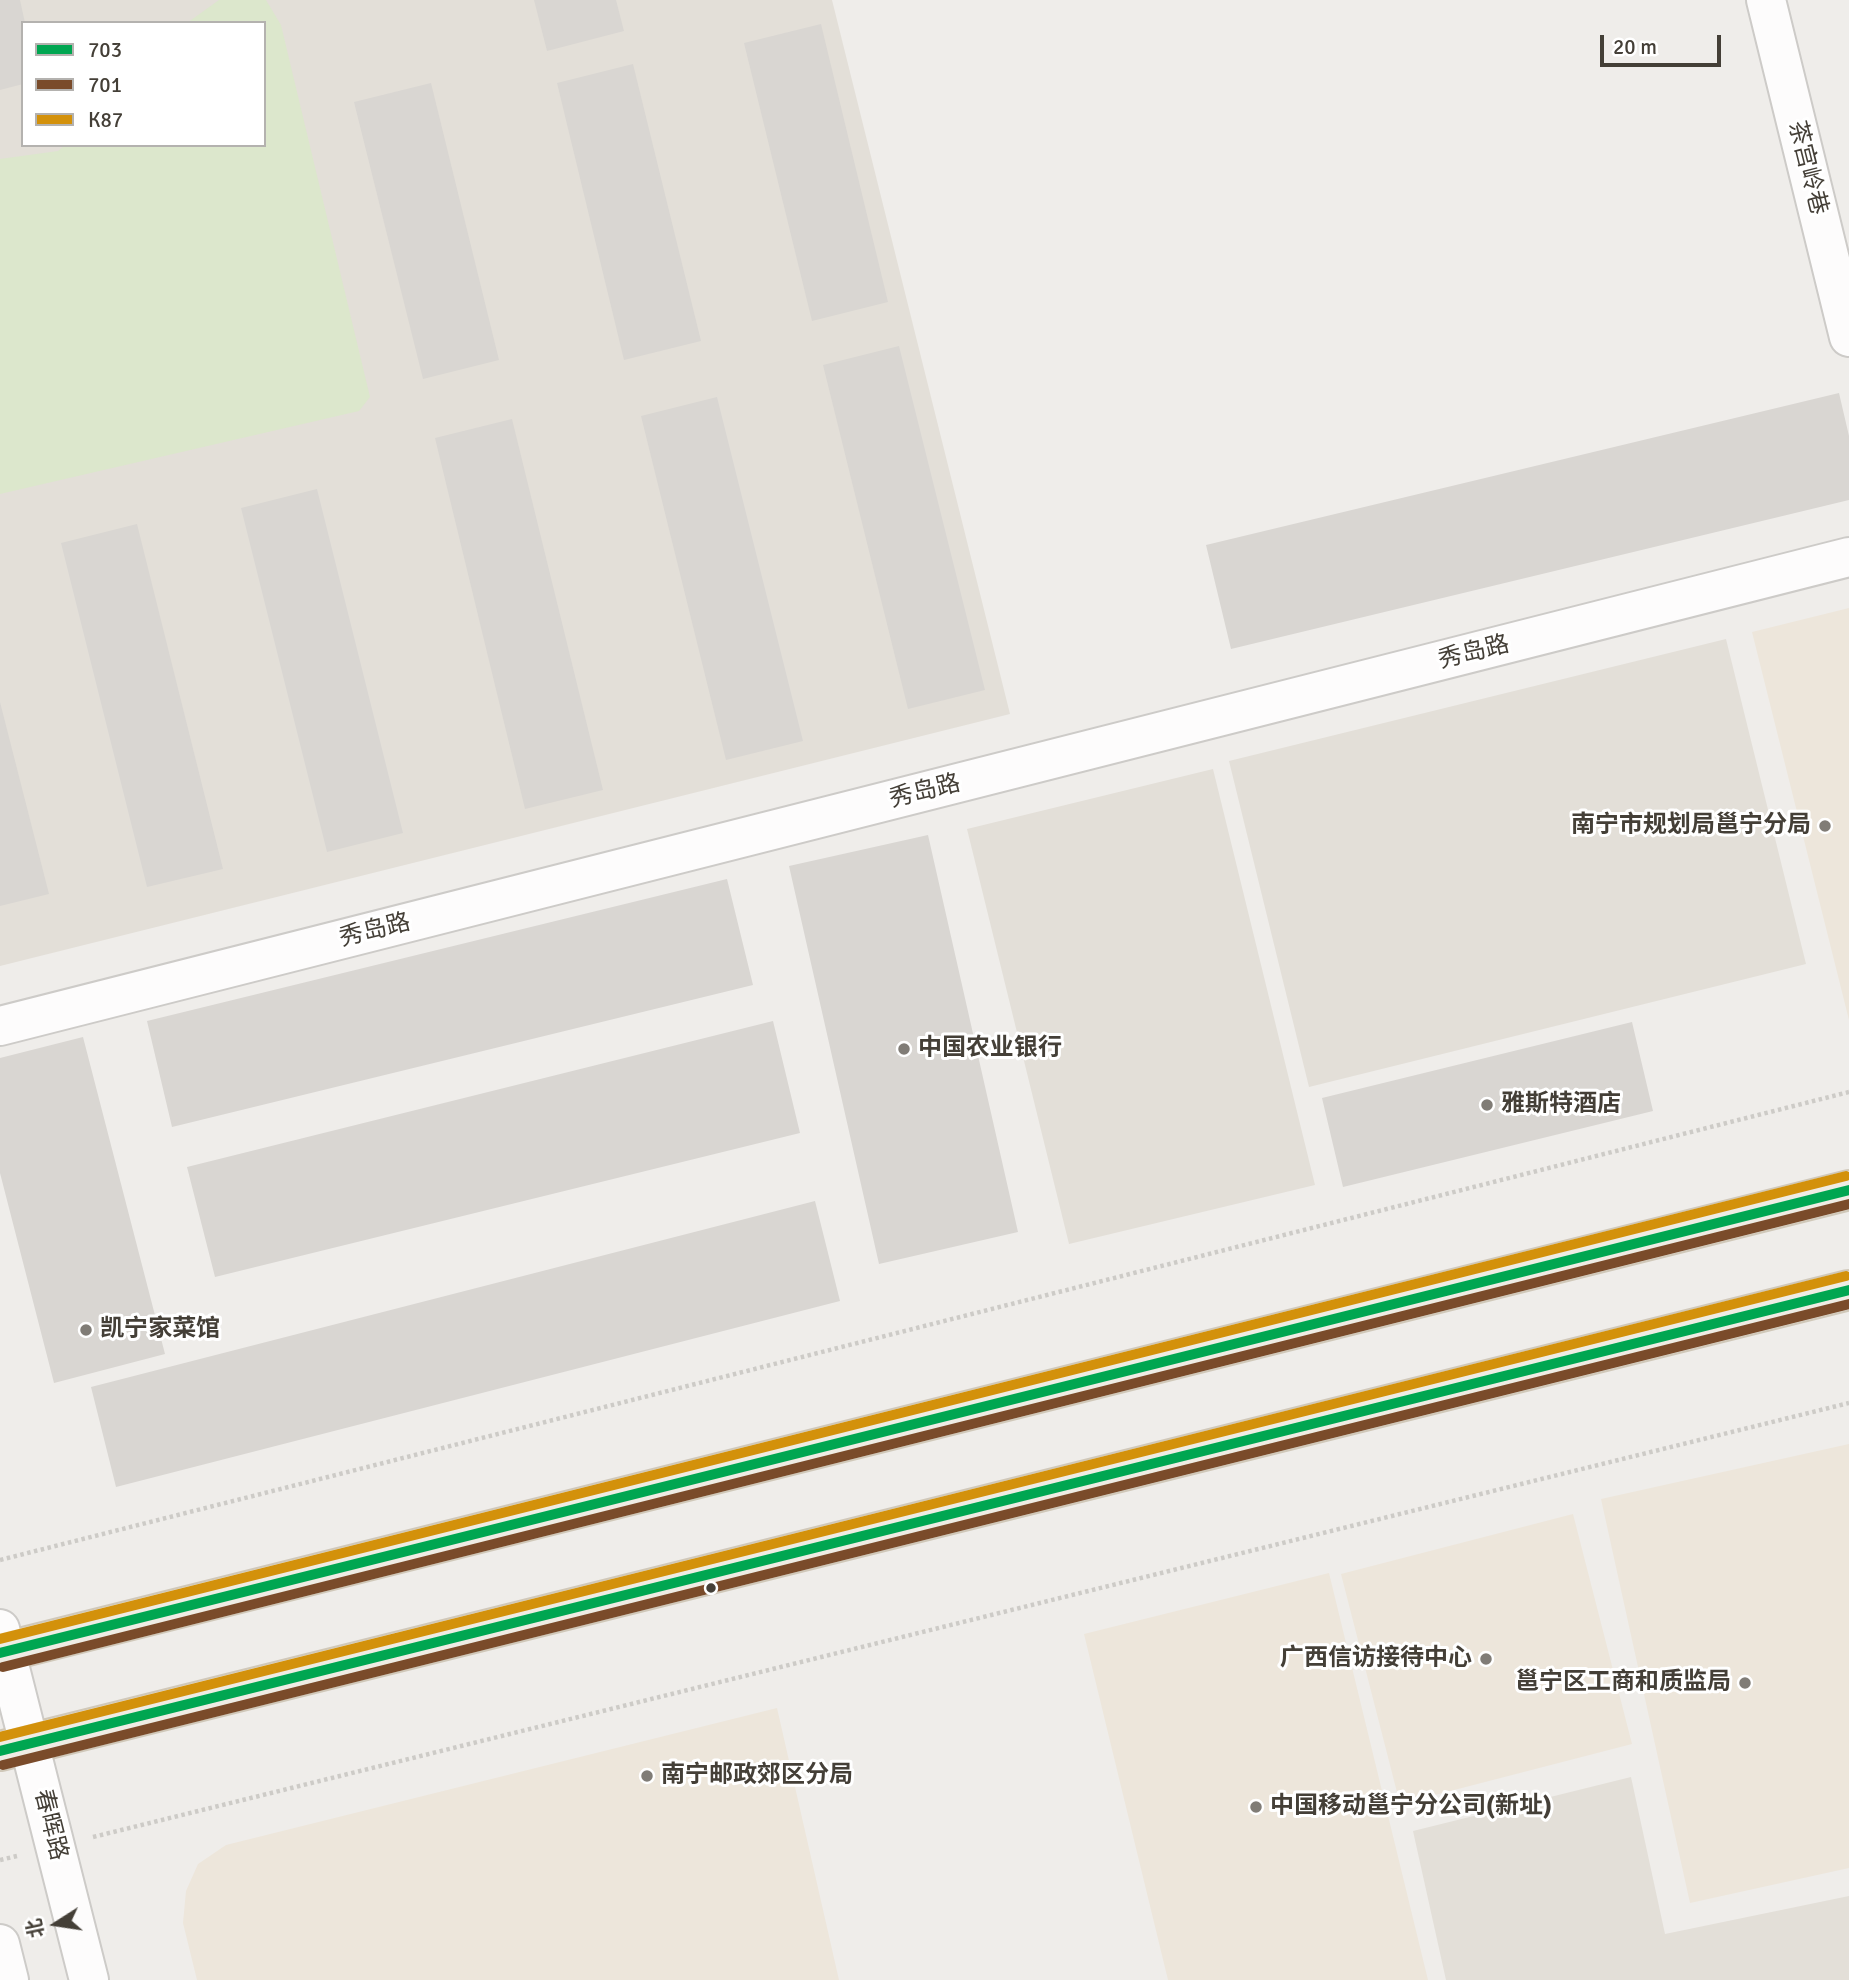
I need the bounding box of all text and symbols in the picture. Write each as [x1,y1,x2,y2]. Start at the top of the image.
legend [21,21,266,147]
scale bar [1604,21,1725,65]
text: 20 m [1613,34,1657,60]
text: 703 [88,37,122,63]
text: 701 [88,72,122,98]
text: K87 [88,107,123,133]
street label: 茶宫岭巷 [1781,118,1833,218]
street label: 秀岛路 [1436,630,1512,676]
street label: 秀岛路 [887,769,963,815]
place label: 南宁市规划局邕宁分局 [1571,812,1811,840]
marker: 南宁市规划局邕宁分局 [1817,818,1833,834]
street label: 秀岛路 [337,908,413,954]
place label: 中国农业银行 [918,1035,1062,1063]
marker: 中国农业银行 [896,1041,912,1057]
place label: 雅斯特酒店 [1501,1091,1621,1119]
marker: 雅斯特酒店 [1479,1097,1495,1113]
place label: 凯宁家菜馆 [100,1316,220,1344]
marker: 凯宁家菜馆 [78,1322,94,1338]
unlabelled marker [704,1581,718,1595]
place label: 广西信访接待中心 [1280,1645,1472,1673]
marker: 广西信访接待中心 [1478,1651,1494,1667]
place label: 邕宁区工商和质监局 [1515,1669,1731,1697]
marker: 邕宁区工商和质监局 [1737,1675,1753,1691]
place label: 南宁邮政郊区分局 [661,1762,853,1790]
marker: 南宁邮政郊区分局 [639,1768,655,1784]
street label: 春晖路 [27,1787,73,1863]
place label: 中国移动邕宁分公司(新址) [1270,1793,1552,1821]
marker: 中国移动邕宁分公司(新址) [1248,1799,1264,1815]
north arrow [21,1889,91,1959]
text: 北 [22,1917,49,1940]

